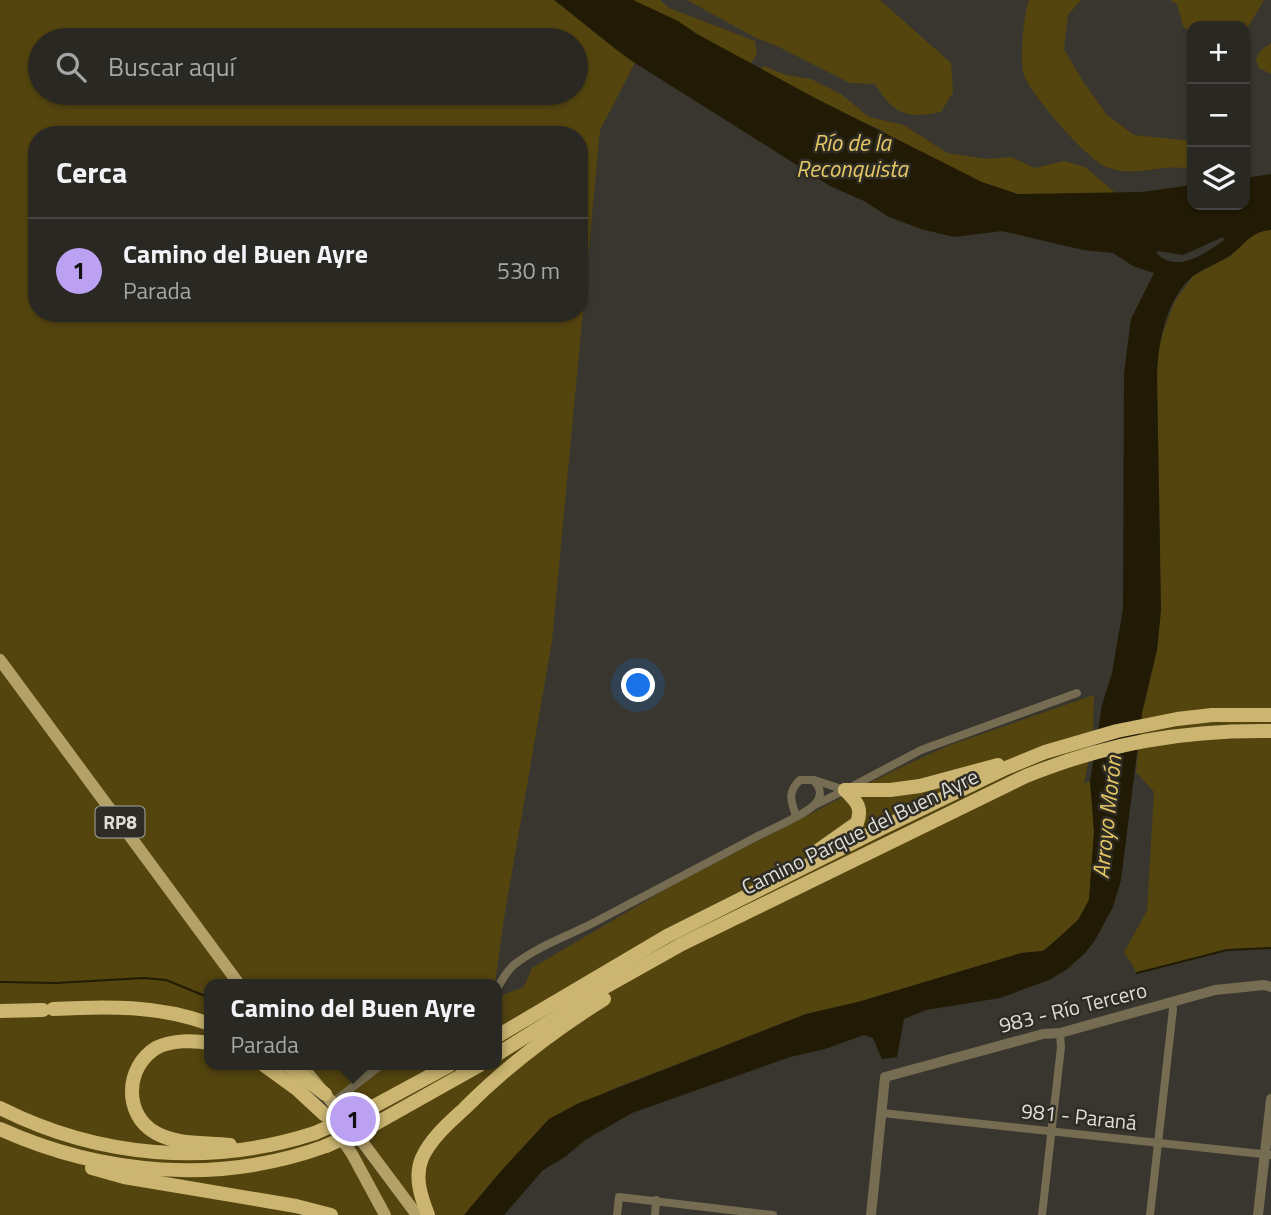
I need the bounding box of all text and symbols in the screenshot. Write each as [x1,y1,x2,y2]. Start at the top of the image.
map controls [1187,21,1250,210]
button: + [1187,21,1250,84]
search box [28,28,588,105]
text: Buscar aquí [108,47,235,86]
icon: search [52,48,90,86]
button: − [1187,84,1250,147]
water label: Río de la Reconquista [796,125,909,186]
button: layers [1187,147,1250,210]
text: Cerca [56,149,127,195]
text: Camino del Buen Ayre [123,234,368,273]
text: 1 [73,253,85,288]
text: 530 m [497,253,560,288]
text: Parada [123,273,191,308]
your location [621,668,655,702]
water label: Arroyo Morón [1083,753,1130,880]
street label: Camino Parque del Buen Ayre [736,760,983,902]
road number: RP8 [96,806,144,838]
street label: 983 - Río Tercero [995,973,1150,1041]
popup [204,979,502,1070]
text: Camino del Buen Ayre [231,988,475,1027]
text: Parada [231,1027,299,1062]
pin: 1 [330,1093,376,1145]
street label: 981 - Paraná [1020,1094,1139,1138]

